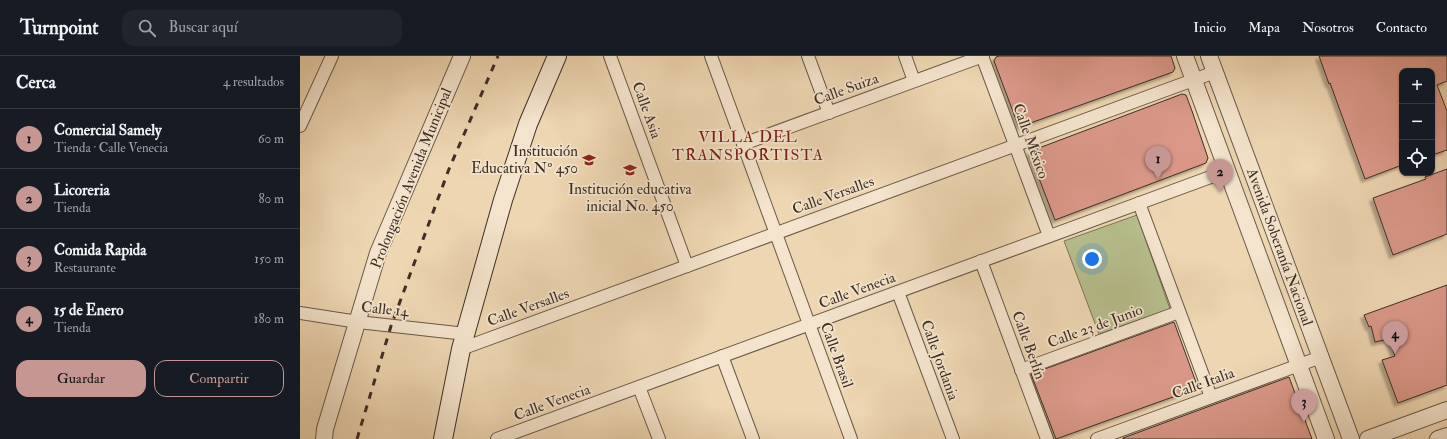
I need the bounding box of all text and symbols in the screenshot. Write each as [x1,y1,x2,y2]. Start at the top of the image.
search box [122,10,402,46]
text: Turnpoint [20,16,98,40]
icon: search [136,17,158,39]
text: Buscar aquí [168,18,238,37]
text: Inicio [1193,19,1226,36]
text: Mapa [1248,19,1280,36]
text: Nosotros [1302,19,1354,36]
text: Contacto [1376,19,1427,36]
map controls [1399,68,1435,176]
button: + [1399,68,1435,104]
street label: Calle Suiza [811,69,882,110]
text: Cerca [16,72,56,93]
text: 4 resultados [223,74,284,90]
street label: Calle Asia [628,79,666,142]
street label: Prolongación Avenida Municipal [366,85,457,272]
street label: Calle México [1008,101,1053,181]
button: − [1399,104,1435,140]
text: Comercial Samely [54,121,162,140]
district label: VILLA DEL TRANSPORTISTA [672,127,824,165]
text: 1 [27,131,31,147]
text: 60 m [258,131,284,147]
text: Tienda · Calle Venecia [54,140,168,156]
button: locate [1399,140,1435,176]
place label: Institución Educativa Nº 450 [471,142,578,178]
pin: 1 [1145,146,1171,179]
school or university icon: Institución Educativa Nº 450 [581,152,597,168]
pin: 2 [1207,159,1233,192]
school or university icon: Institución educativa inicial No. 450 [622,162,638,178]
street label: Avenida Soberanía Nacional [1242,165,1317,329]
street label: Calle Versalles [790,172,877,219]
place label: Institución educativa inicial No. 450 [568,180,693,216]
text: Licoreria [54,181,110,200]
text: 2 [26,191,32,207]
text: 80 m [258,191,284,207]
text: Tienda [54,200,91,216]
text: Comida Rapida [54,241,146,260]
your location [1082,249,1102,269]
text: 3 [27,251,32,267]
text: 150 m [254,251,284,267]
text: Restaurante [54,260,116,276]
street label: Calle Venecia [816,268,899,313]
street label: Calle Versalles [485,284,572,331]
street label: Calle 14 [360,298,411,322]
street label: Calle 23 de Junio [1045,300,1146,353]
text: 15 de Enero [54,301,123,320]
street label: Calle Berlín [1007,308,1050,382]
text: 4 [25,311,33,327]
text: 180 m [254,311,284,327]
street label: Calle Jordania [915,317,963,404]
text: Tienda [54,320,91,336]
street label: Calle Brasil [816,320,857,391]
pin: 4 [1382,321,1408,354]
button: Guardar [16,360,146,397]
button: Compartir [154,360,284,397]
street label: Calle Italia [1169,363,1238,404]
street label: Calle Venecia [511,380,594,425]
pin: 3 [1291,389,1317,422]

